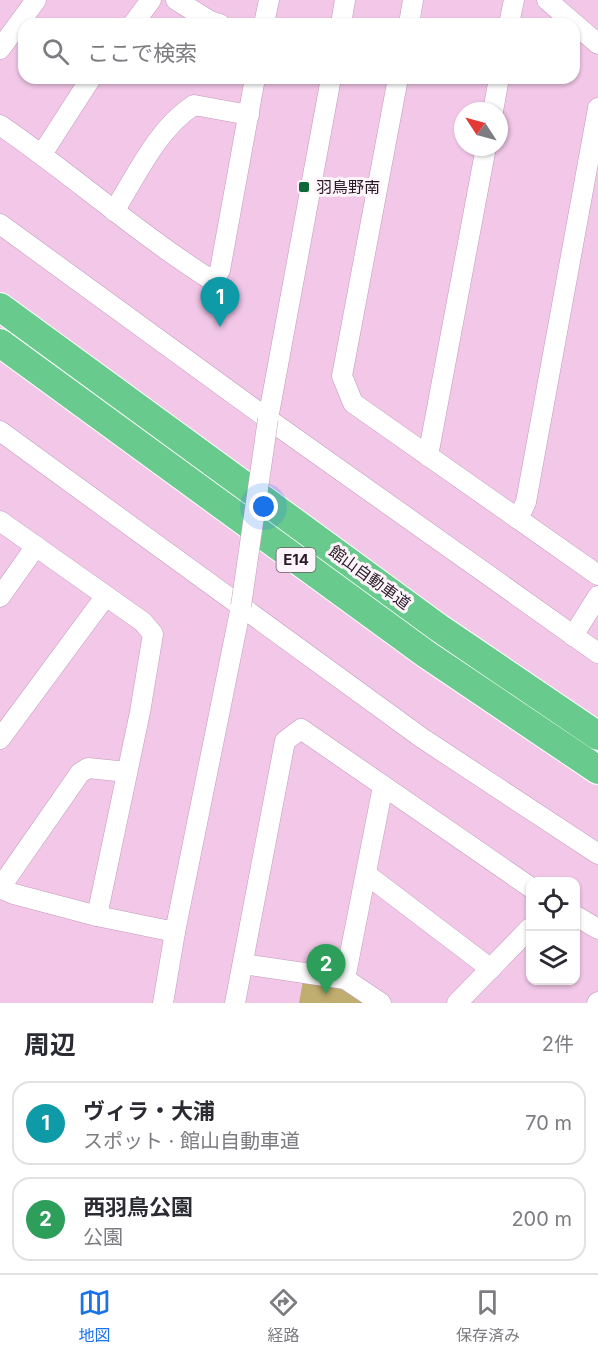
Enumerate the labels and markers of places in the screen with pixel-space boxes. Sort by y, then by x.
place label: 羽鳥野南 [316,177,380,197]
marker: 羽鳥野南 [297,180,311,194]
pin: 1 [200,278,240,327]
pin: 2 [306,944,346,994]

